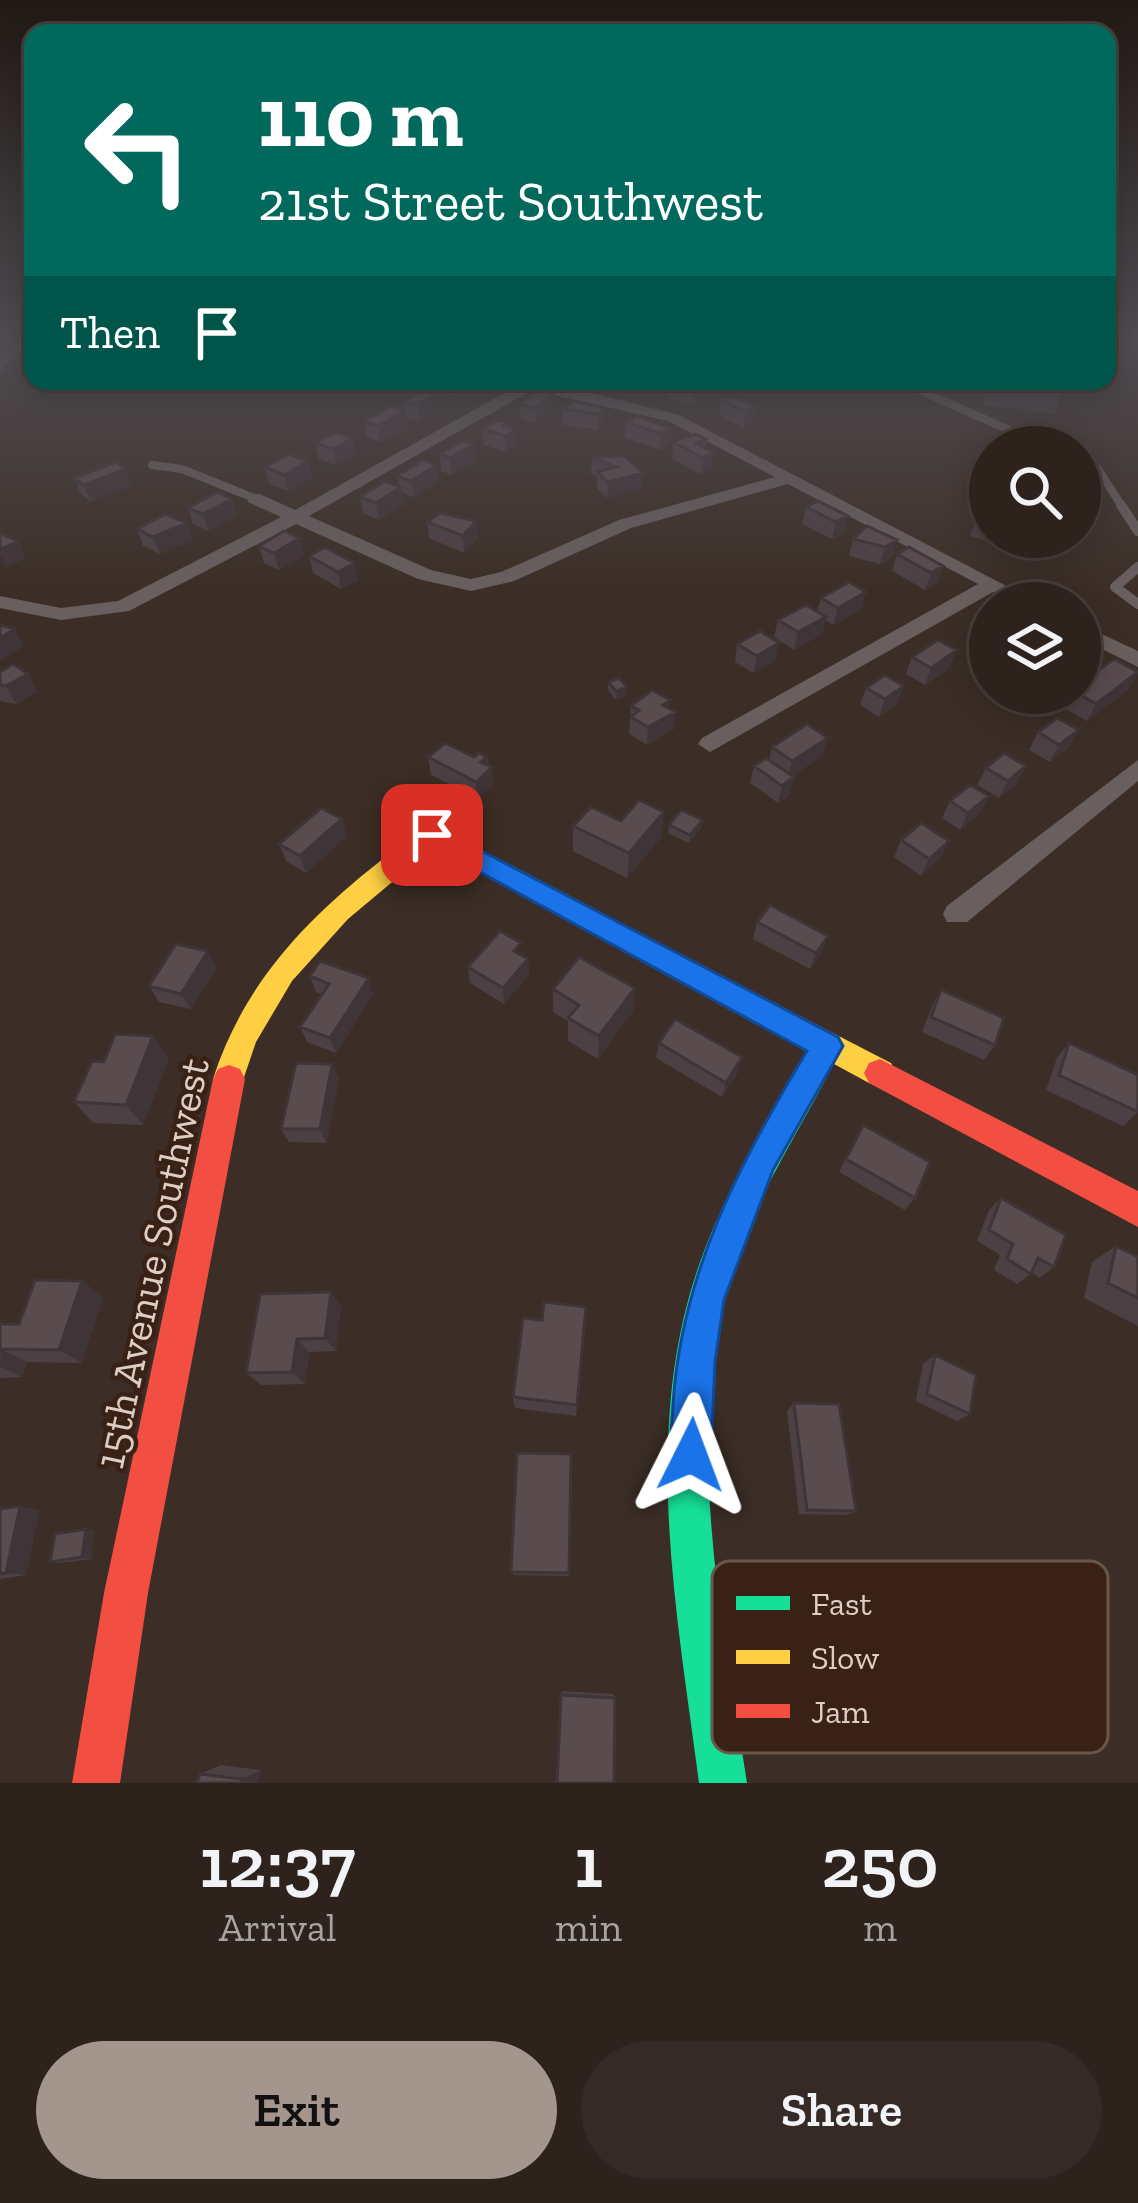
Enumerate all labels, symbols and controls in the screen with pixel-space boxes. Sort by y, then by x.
text: 110 m [258,67,464,168]
icon: left [60,72,216,228]
text: 21st Street Southwest [258,169,763,234]
icon: arrive [184,300,250,366]
text: Then [60,306,160,360]
map controls [969,426,1101,714]
button: search [969,426,1101,558]
button: layers [969,582,1101,714]
pin [381,784,483,886]
icon: arrive [399,802,465,868]
street label: 15th Avenue Southwest [83,1053,220,1473]
position arrow [628,1392,754,1518]
legend [712,1561,1108,1753]
text: Fast [811,1584,872,1623]
text: Slow [811,1638,879,1677]
text: Jam [811,1692,870,1731]
text: 12:37 [200,1819,356,1905]
text: 1 [574,1819,603,1905]
text: 250 [822,1819,938,1905]
text: Arrival [219,1904,336,1951]
text: min [555,1904,622,1951]
text: m [863,1904,897,1951]
button: Exit [36,2041,557,2179]
button: Share [581,2041,1102,2179]

